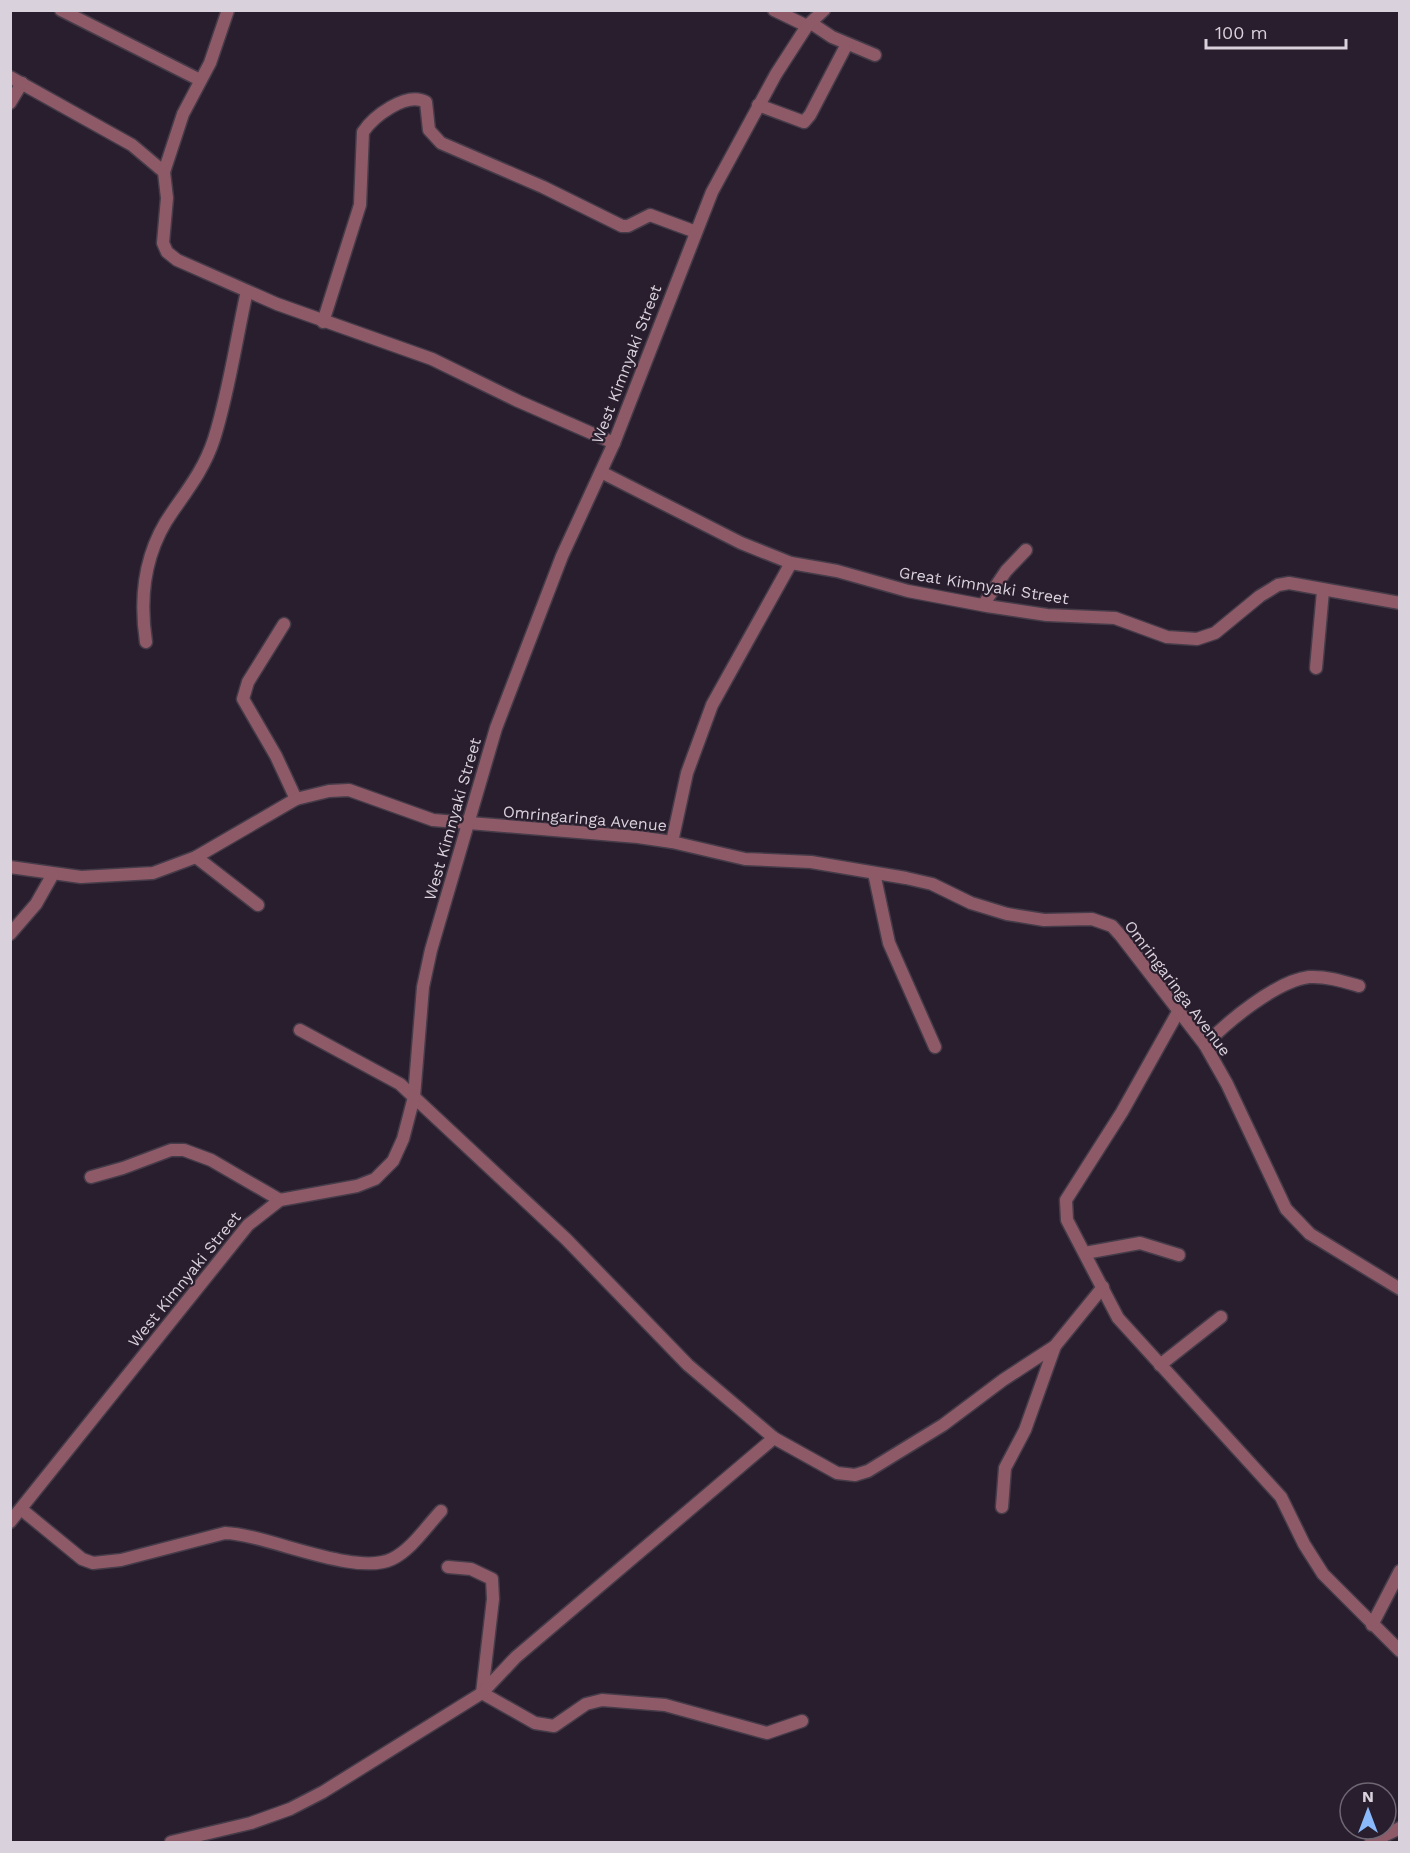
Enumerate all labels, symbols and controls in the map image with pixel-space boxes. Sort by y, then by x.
scale bar [1206,12,1346,50]
text: 100 m [1215,22,1268,43]
street label: West Kimnyaki Street [587,282,666,446]
street label: Great Kimnyaki Street [898,563,1070,608]
street label: West Kimnyaki Street [420,735,485,903]
street label: Omringaringa Avenue [502,802,668,835]
street label: Omringaringa Avenue [1120,917,1235,1060]
street label: West Kimnyaki Street [124,1208,245,1351]
north arrow [1338,1781,1398,1841]
text: N [1362,1787,1374,1806]

